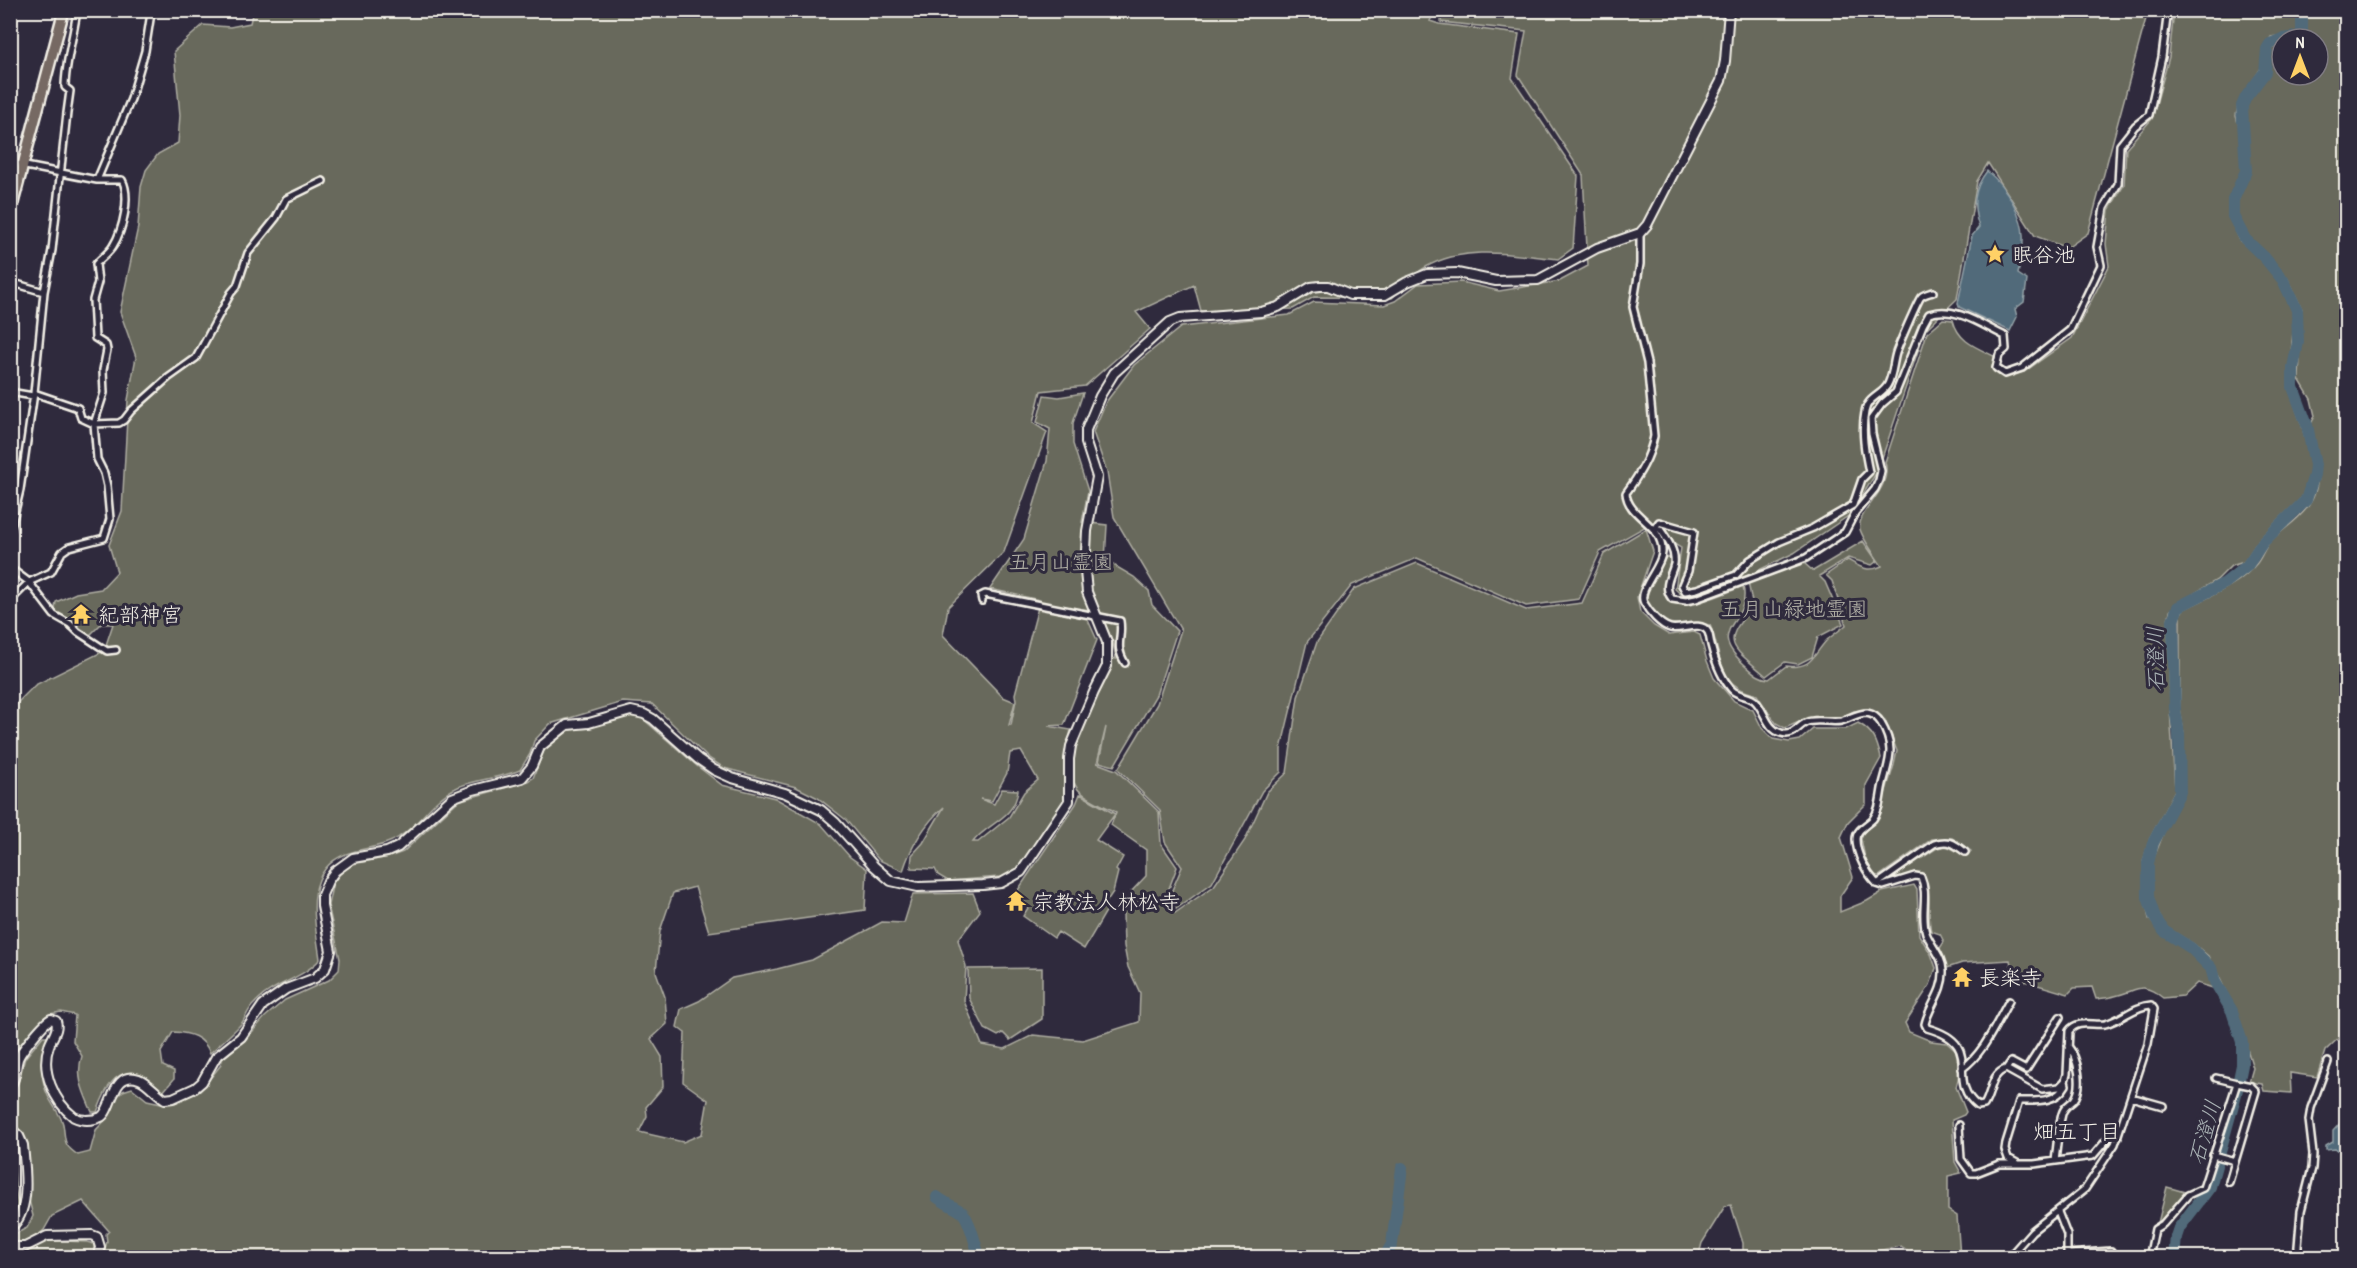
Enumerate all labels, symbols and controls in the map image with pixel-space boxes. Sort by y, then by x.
north arrow [2270,27,2330,87]
text: N [2296,31,2305,53]
place label: 眠谷池 [2012,240,2075,269]
place icon: 眠谷池 [1983,242,2007,266]
park label: 五月山霊園 [1009,547,1114,576]
park label: 五月山緑地霊園 [1721,594,1868,623]
place label: 紀部神宮 [98,600,182,629]
temple icon: 紀部神宮 [69,602,93,626]
water label: 石澄川 [2139,626,2171,692]
place label: 宗教法人林松寺 [1033,887,1180,916]
temple icon: 宗教法人林松寺 [1004,889,1028,913]
place label: 長楽寺 [1979,963,2042,992]
temple icon: 長楽寺 [1950,965,1974,989]
water label: 石澄川 [2180,1096,2228,1168]
district label: 畑五丁目 [2033,1116,2121,1146]

